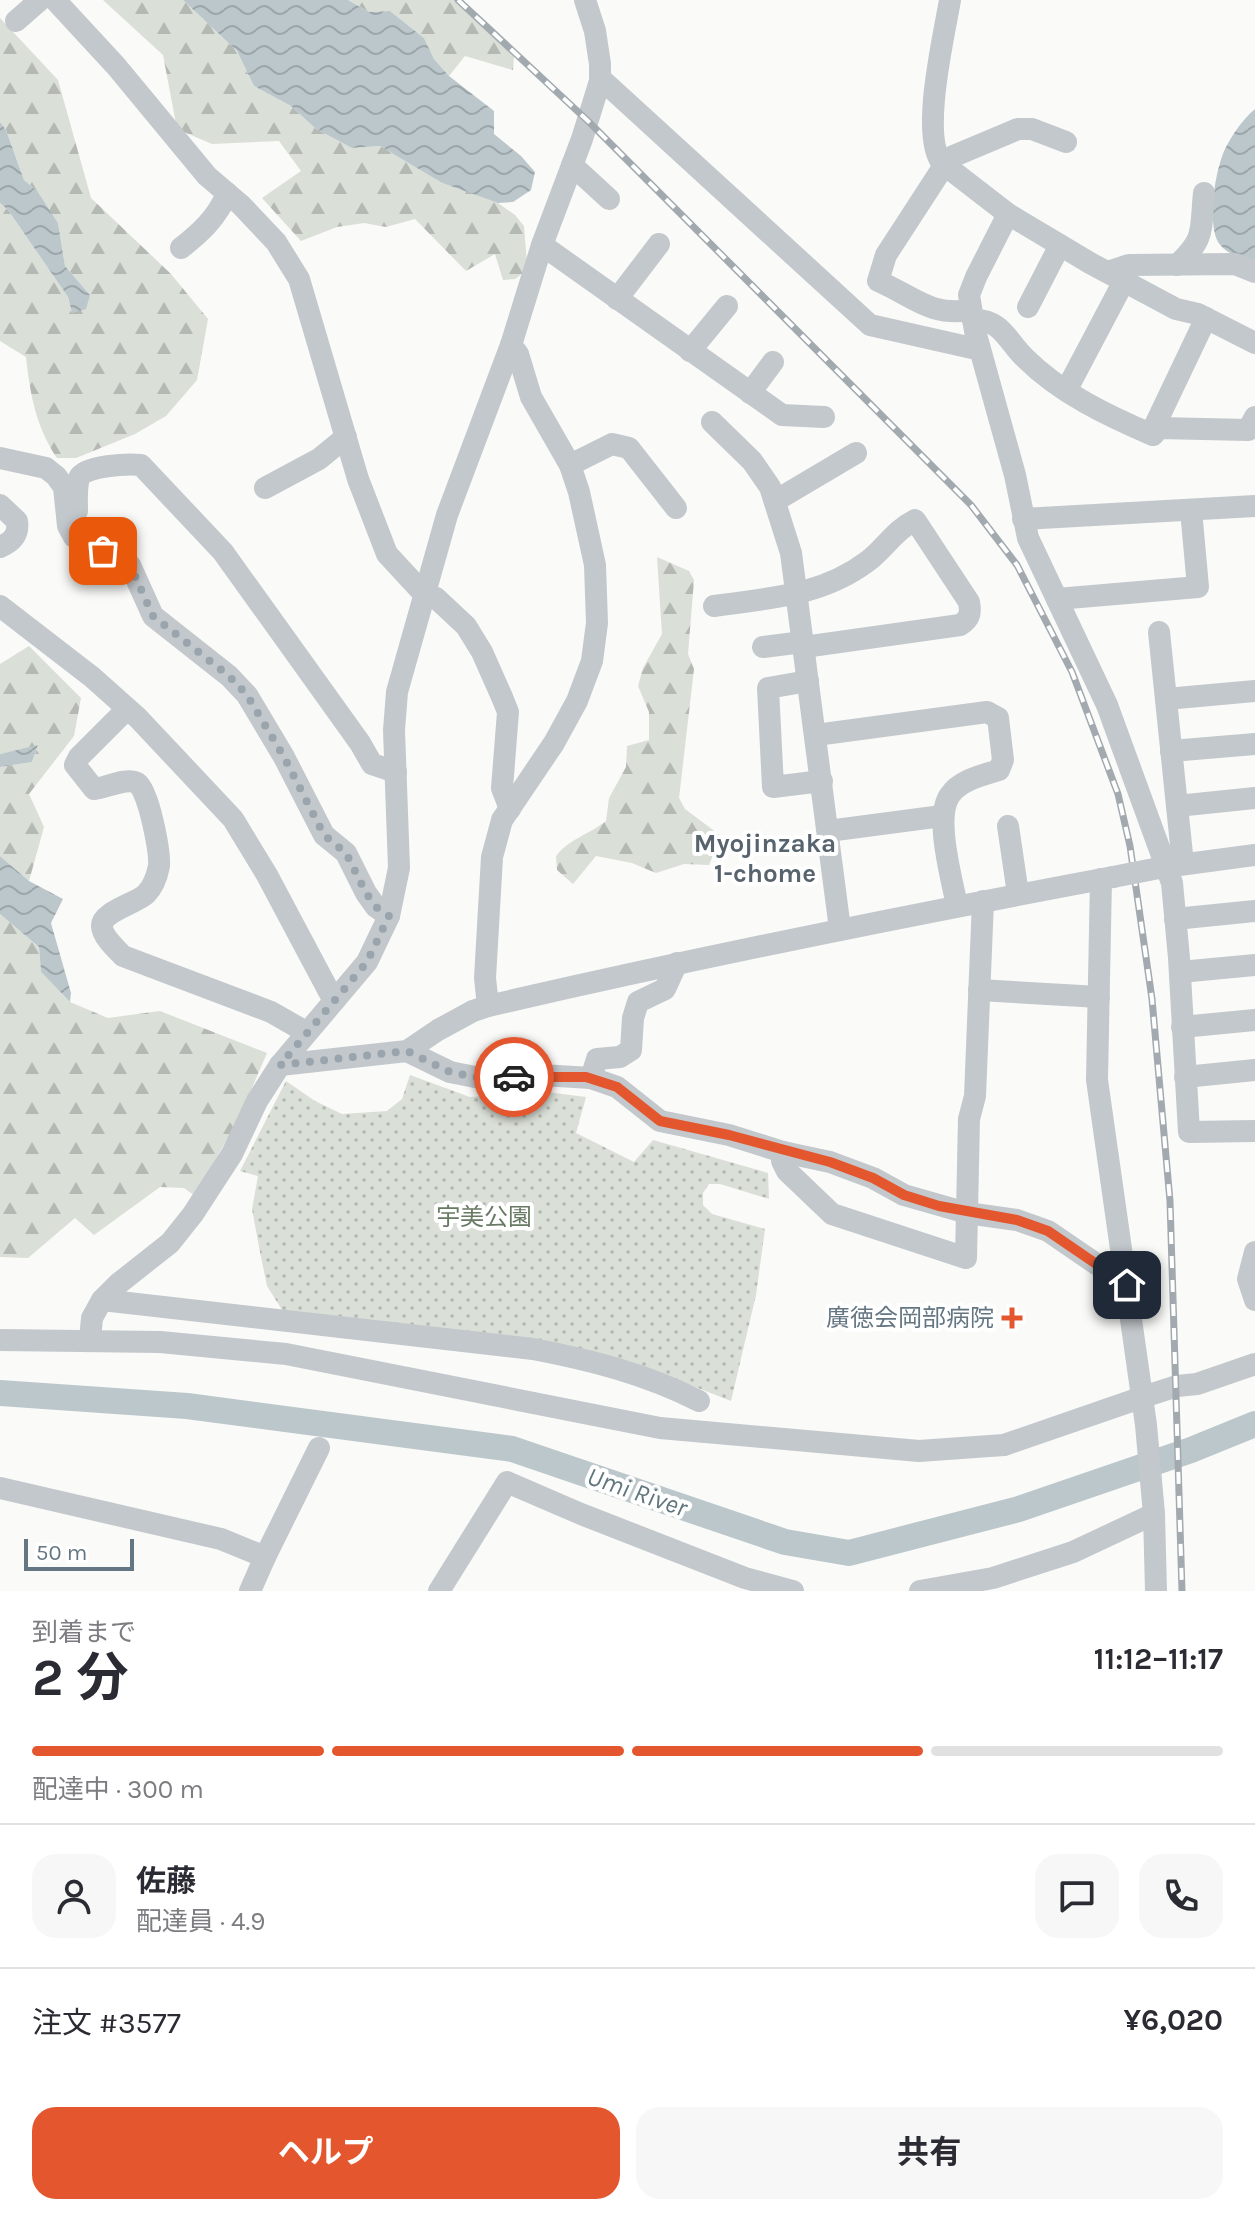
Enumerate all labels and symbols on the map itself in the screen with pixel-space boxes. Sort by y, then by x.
pin [69,517,137,585]
district label: Myojinzaka 1-chome [694,828,836,889]
courier [474,1037,554,1117]
park label: 宇美公園 [436,1203,532,1231]
pin [1093,1251,1161,1319]
place label: 廣徳会岡部病院 [826,1304,994,1332]
marker: 廣徳会岡部病院 [1001,1307,1023,1329]
water label: Umi River [583,1460,692,1524]
scale bar [24,1535,134,1571]

